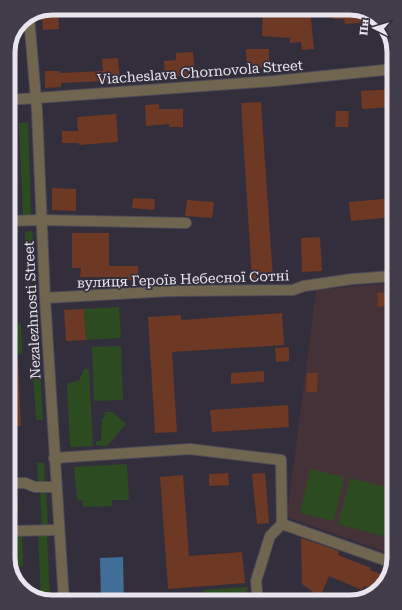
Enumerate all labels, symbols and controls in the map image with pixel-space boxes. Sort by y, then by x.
north arrow [354,8,394,48]
text: Пн [357,18,372,36]
street label: Viacheslava Chornovola Street [97,57,303,87]
street label: Nezalezhnosti Street [20,241,44,379]
street label: вулиця Героїв Небесної Сотні [77,267,290,291]

